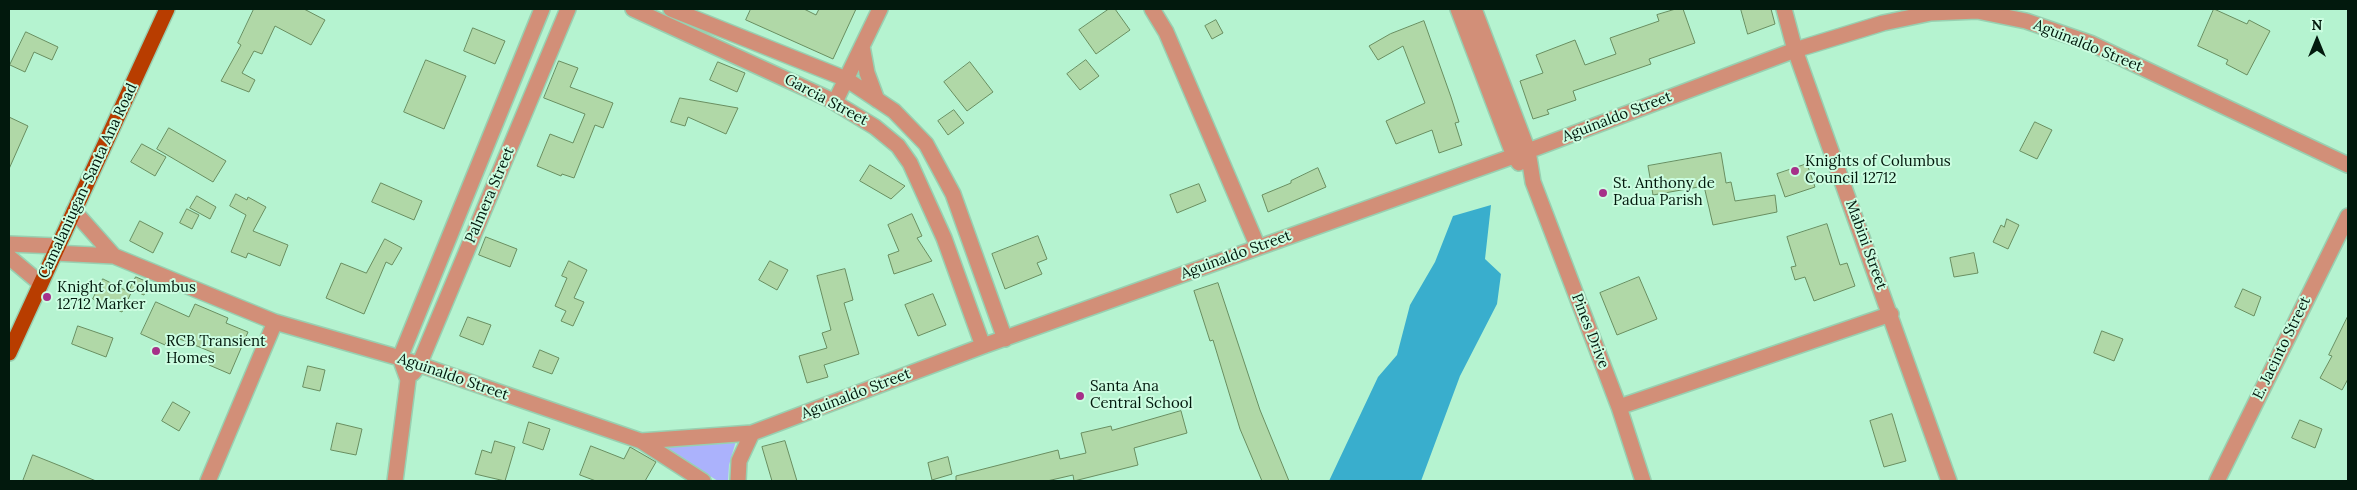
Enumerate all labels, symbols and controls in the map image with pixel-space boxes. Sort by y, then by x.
north arrow [2292,15,2342,65]
street label: Aguinaldo Street [2031,16,2145,76]
text: N [2312,16,2322,34]
street label: Garcia Street [781,70,871,130]
street label: Camalaniugan-Santa Ana Road [35,80,141,282]
street label: Aguinaldo Street [1560,88,1674,146]
street label: Palmera Street [462,144,518,246]
place label: Knights of Columbus Council 12712 [1805,153,1951,188]
marker: Knights of Columbus Council 12712 [1789,165,1801,177]
place label: St. Anthony de Padua Parish [1613,175,1715,210]
marker: St. Anthony de Padua Parish [1597,187,1609,199]
street label: Mabini Street [1841,198,1891,292]
street label: Aguinaldo Street [1178,227,1294,283]
place label: Knight of Columbus 12712 Marker [57,279,196,314]
marker: Knight of Columbus 12712 Marker [41,291,53,303]
street label: Pines Drive [1567,291,1613,371]
street label: E. Jacinto Street [2249,294,2315,402]
place label: RCB Transient Homes [166,333,266,368]
marker: RCB Transient Homes [150,345,162,357]
street label: Aguinaldo Street [395,350,511,404]
street label: Aguinaldo Street [799,365,913,423]
place label: Santa Ana Central School [1090,378,1193,413]
marker: Santa Ana Central School [1074,390,1086,402]

